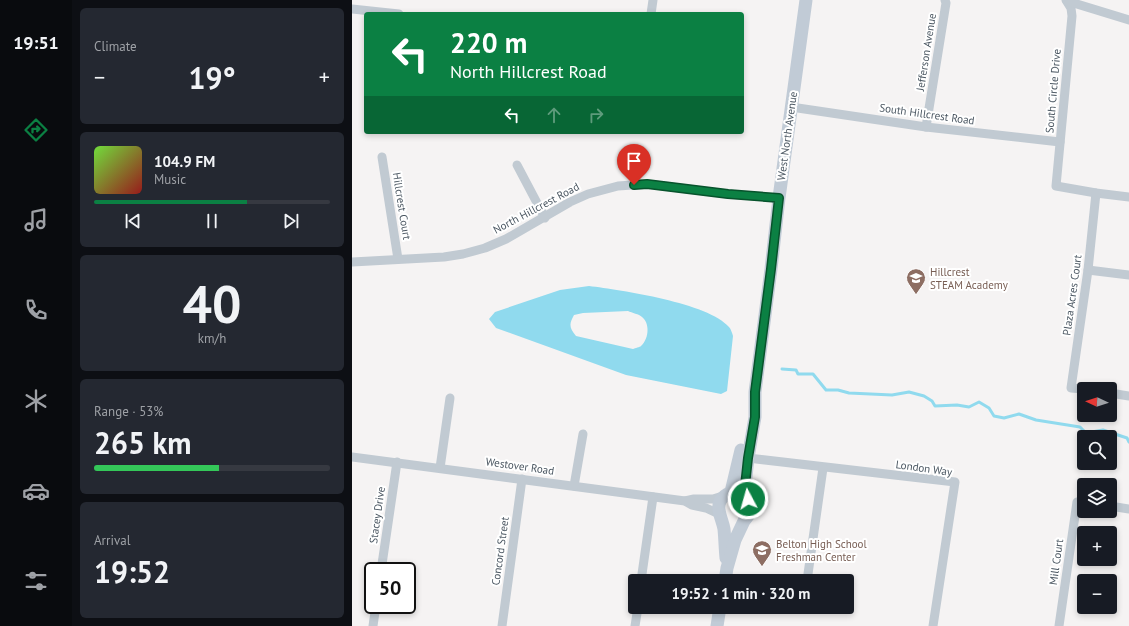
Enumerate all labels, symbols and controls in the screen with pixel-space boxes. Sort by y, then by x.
street label: Jefferson Avenue [913,12,939,93]
text: 220 m [450,24,527,61]
icon: left [384,28,436,80]
text: 19:51 [13,31,59,54]
text: Climate [94,38,137,55]
street label: South Circle Drive [1042,48,1064,134]
text: 19° [188,58,236,97]
text: North Hillcrest Road [450,60,607,83]
text: − [94,63,105,91]
text: + [319,63,330,91]
street label: West North Avenue [774,90,800,181]
street label: South Hillcrest Road [878,100,976,128]
icon: left [501,104,523,126]
icon: ahead [543,104,565,126]
icon: right [585,104,607,126]
icon: directions [22,116,50,144]
pin [617,144,651,185]
icon: arrive [623,150,645,172]
text: 104.9 FM [154,152,215,171]
text: Music [154,171,186,188]
street label: Hillcrest Court [390,171,414,241]
street label: North Hillcrest Road [490,179,582,237]
icon: music [22,206,50,234]
icon: previous [122,210,144,232]
icon: pause [201,210,223,232]
icon: next [280,210,302,232]
street label: Plaza Acres Court [1059,253,1085,336]
place label: Hillcrest STEAM Academy [930,265,1009,292]
school or university icon: Hillcrest STEAM Academy [905,267,927,295]
text: 40 [183,270,241,337]
icon: phone [22,296,50,324]
text: km/h [198,330,226,347]
north arrow [1077,382,1117,422]
map controls [1077,382,1117,614]
icon: climate [22,387,50,415]
text: Range · 53% [94,403,163,420]
text: 265 km [94,423,192,462]
button: search [1077,430,1117,470]
street label: Westover Road [485,454,555,478]
street label: London Way [895,457,954,479]
icon: car [22,477,50,505]
position arrow [727,478,769,520]
button: layers [1077,478,1117,518]
street label: Stacey Drive [366,485,388,544]
street label: Concord Street [488,516,512,586]
button: + [1077,526,1117,566]
text: Arrival [94,532,130,549]
place label: Belton High School Freshman Center [776,537,867,564]
street label: Mill Court [1046,538,1066,586]
school or university icon: Belton High School Freshman Center [751,539,773,567]
text: 19:52 [94,552,170,591]
speed limit sign: 50 [364,562,416,614]
icon: filters [22,567,50,595]
button: − [1077,574,1117,614]
text: 19:52 · 1 min · 320 m [672,584,810,603]

